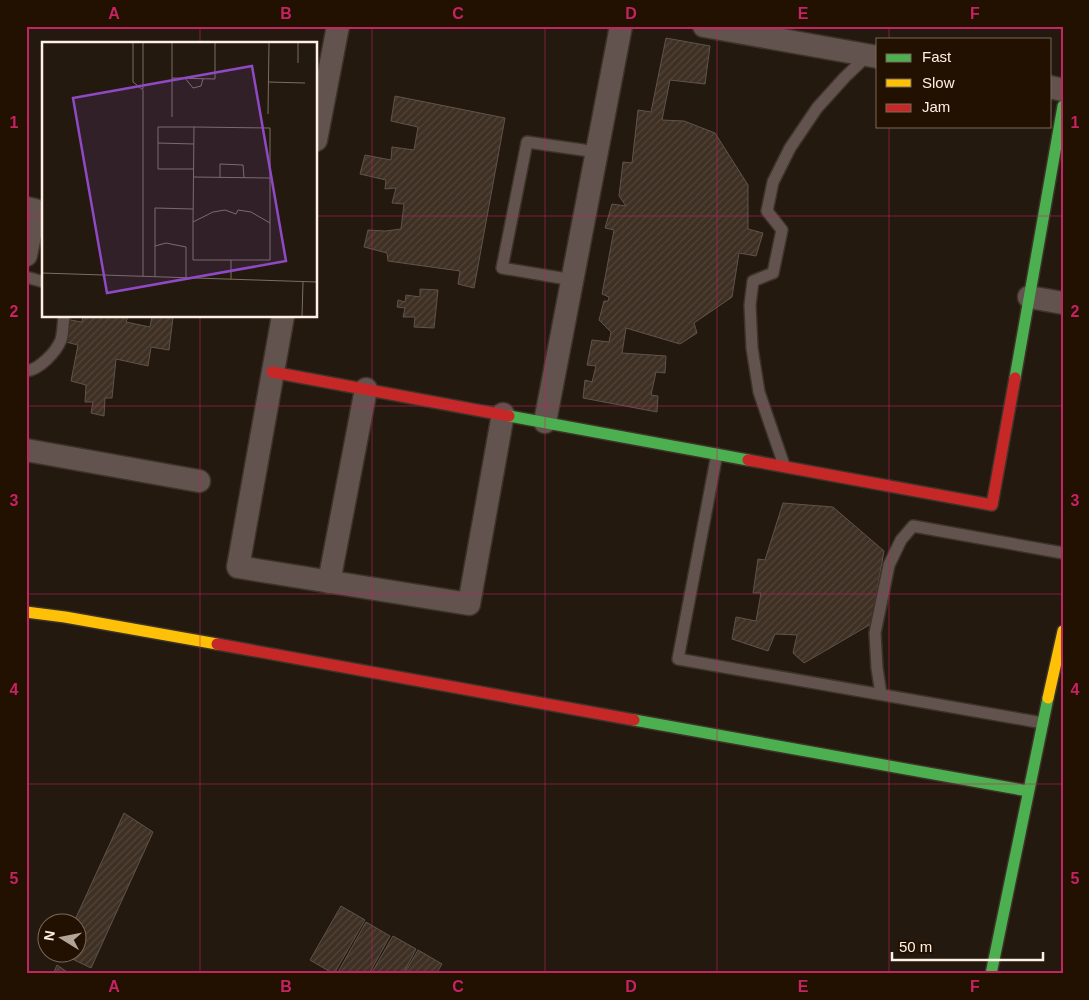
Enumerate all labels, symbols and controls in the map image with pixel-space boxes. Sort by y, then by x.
text: A [108,5,120,22]
text: B [280,5,292,22]
text: C [452,5,464,22]
text: D [625,5,637,22]
text: E [798,5,809,22]
text: F [970,5,980,22]
legend [876,38,1052,128]
inset map [42,42,318,318]
text: Fast [922,48,952,65]
text: Slow [922,74,955,91]
text: Jam [922,98,950,115]
text: 1 [10,114,19,131]
text: 1 [1071,114,1080,131]
text: 2 [10,303,19,320]
text: 2 [1071,303,1080,320]
text: 3 [10,492,19,509]
text: 3 [1071,492,1080,509]
text: 4 [10,681,19,698]
text: 4 [1071,681,1080,698]
text: 5 [10,870,19,887]
text: 5 [1071,870,1080,887]
north arrow [38,912,88,962]
text: N [40,929,58,942]
scale bar [892,930,1043,962]
text: 50 m [899,938,932,955]
text: A [108,978,120,995]
text: B [280,978,292,995]
text: C [452,978,464,995]
text: D [625,978,637,995]
text: E [798,978,809,995]
text: F [970,978,980,995]

